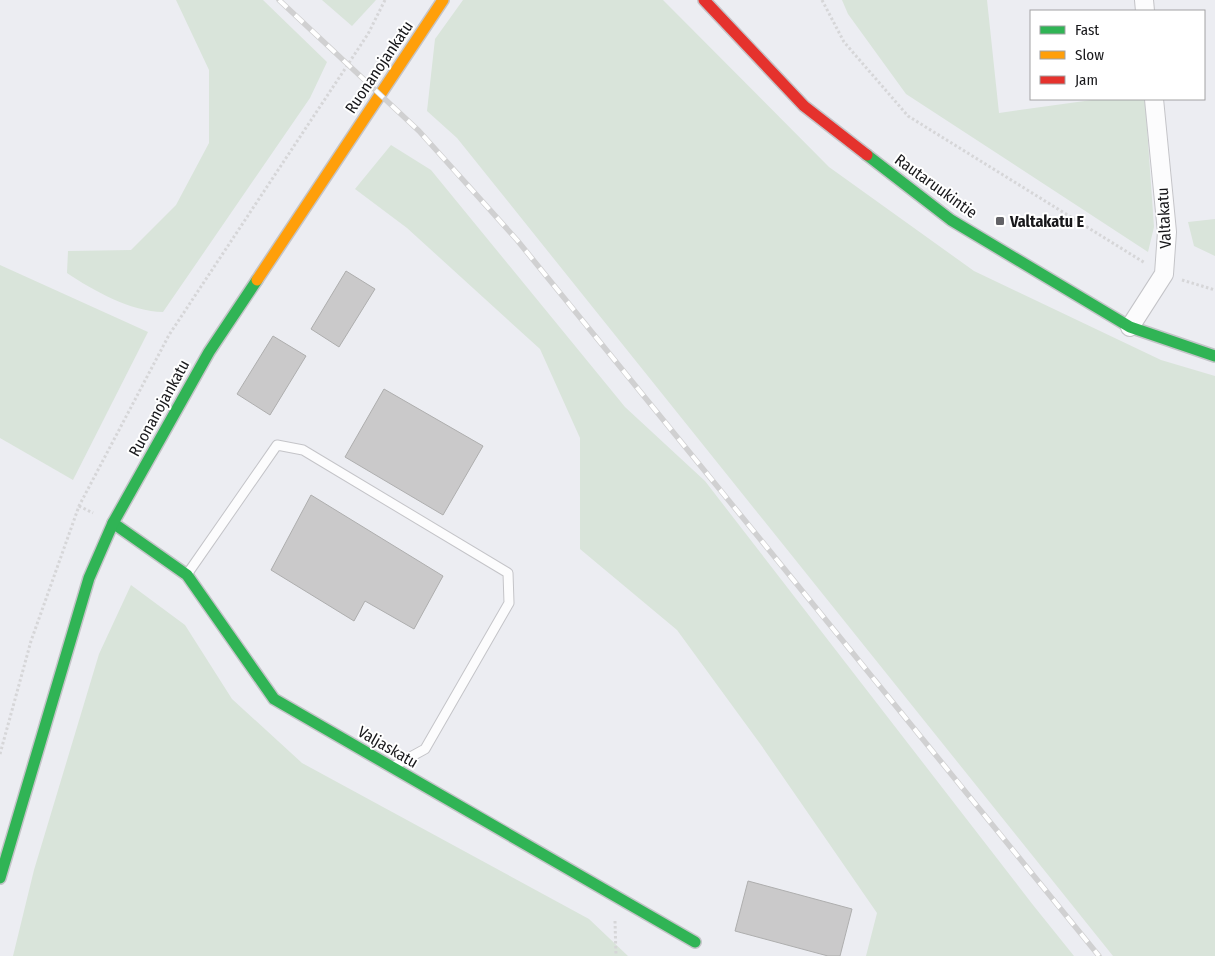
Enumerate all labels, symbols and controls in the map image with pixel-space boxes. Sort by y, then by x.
legend [1030,10,1205,100]
street label: Ruonanojankatu [341,17,417,117]
text: Fast [1075,21,1099,39]
text: Slow [1075,46,1104,64]
text: Jam [1075,71,1098,89]
street label: Rautaruukintie [891,150,981,222]
street label: Valtakatu [1153,187,1175,249]
place label: Valtakatu E [1009,212,1084,231]
marker: Valtakatu E [994,215,1006,227]
street label: Ruonanojankatu [125,356,193,460]
street label: Valjaskatu [354,722,422,772]

